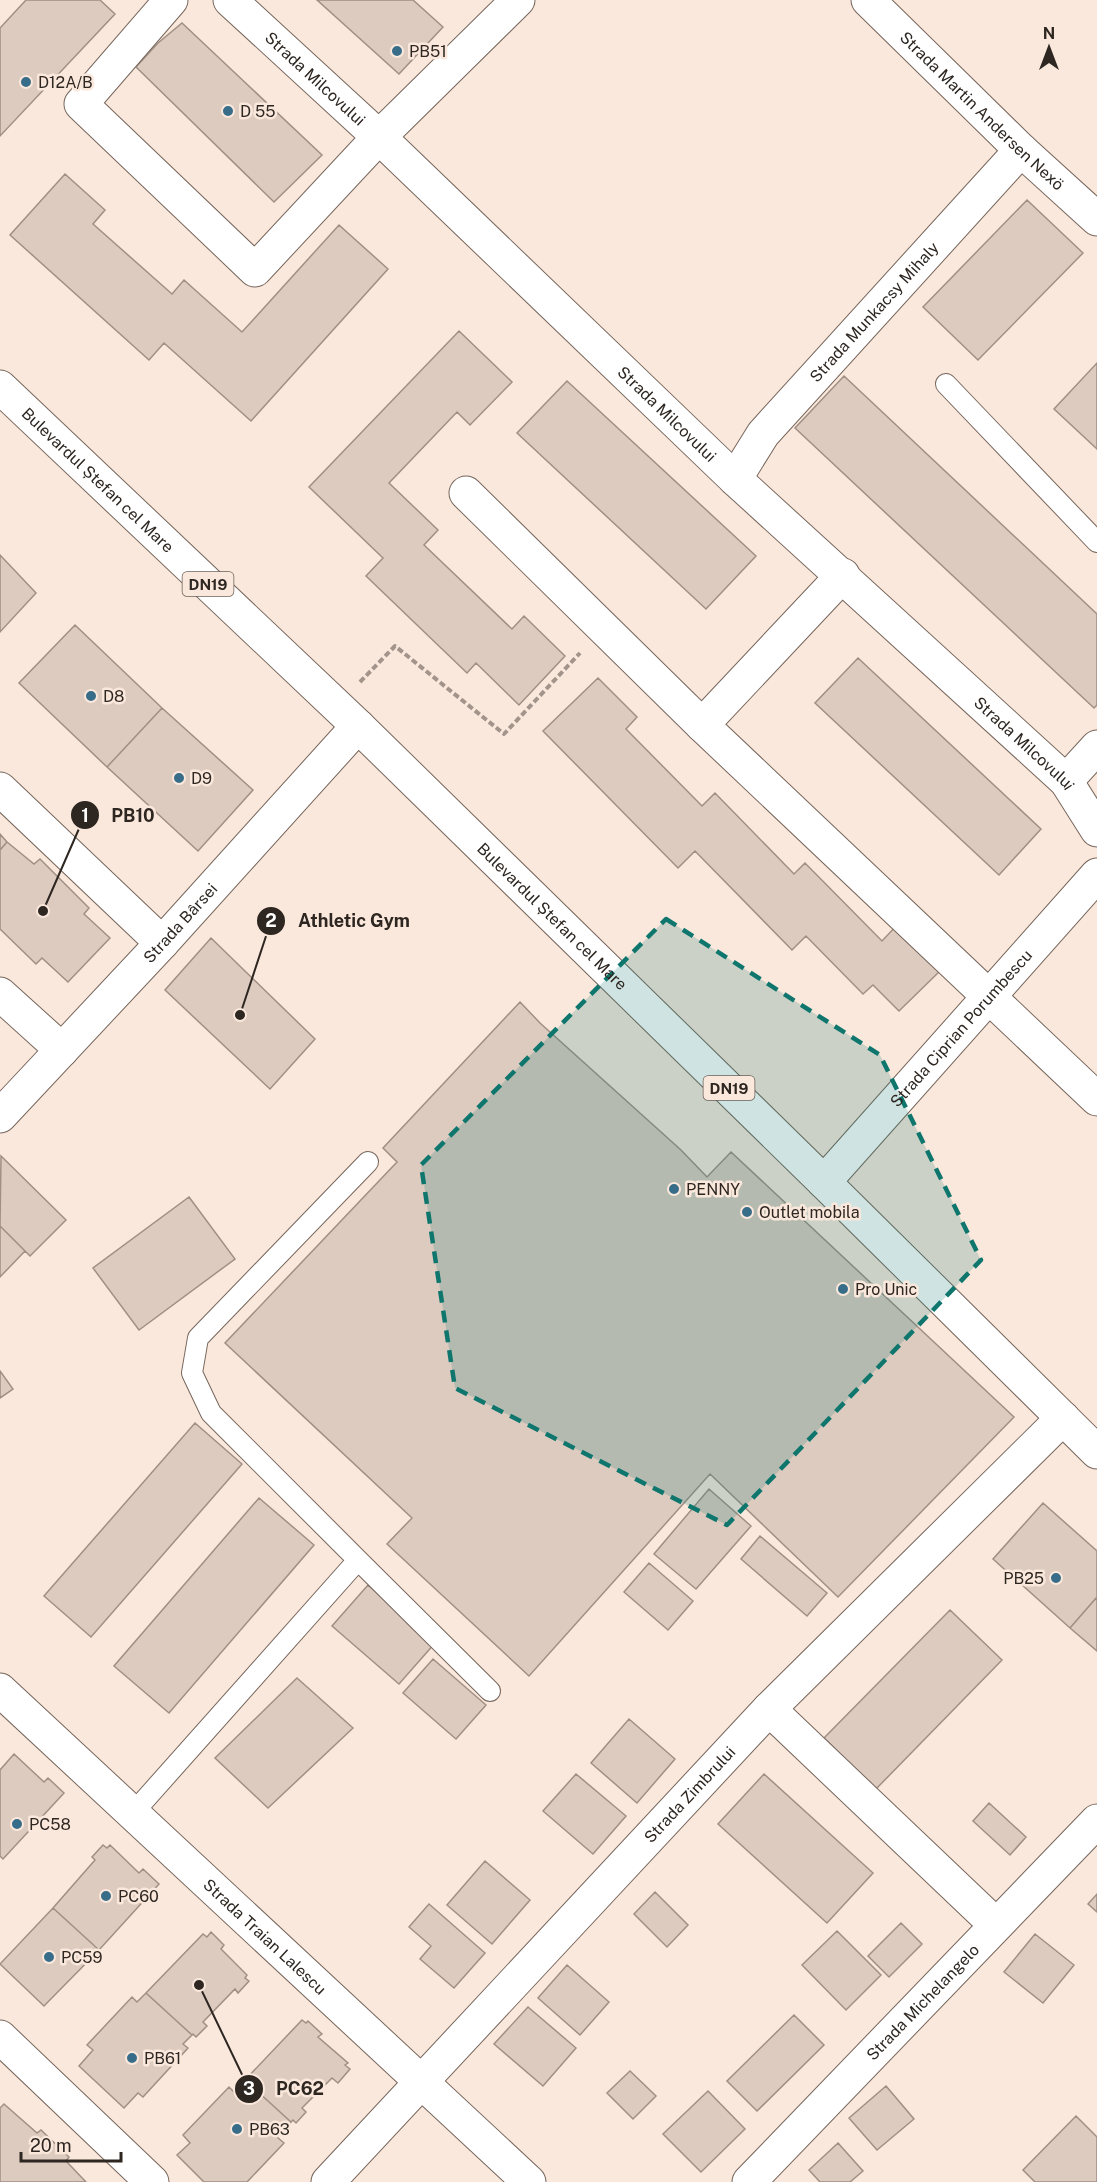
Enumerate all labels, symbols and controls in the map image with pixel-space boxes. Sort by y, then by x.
north arrow [1019,18,1079,78]
street label: Strada Martin Andersen Nexö [896,27,1068,193]
street label: Strada Milcovului [261,28,369,129]
place label: PB51 [409,42,447,61]
marker: PB51 [390,44,404,58]
place label: D12A/B [38,73,93,92]
marker: D12A/B [19,75,33,89]
place label: D 55 [240,102,275,121]
marker: D 55 [221,104,235,118]
street label: Strada Munkacsy Mihaly [805,238,943,386]
street label: Strada Milcovului [614,362,720,466]
street label: Bulevardul Ștefan cel Mare [18,403,178,556]
road number: DN19 [182,572,234,596]
place label: D8 [103,687,124,706]
marker: D8 [84,689,98,703]
street label: Strada Milcovului [970,693,1079,793]
place label: D9 [191,769,212,788]
marker: D9 [172,771,186,785]
callout: PB10 [70,797,167,833]
text: 1 [81,805,89,826]
text: PB10 [111,805,155,826]
street label: Bulevardul Ștefan cel Mare [473,839,631,994]
street label: Strada Bârsei [139,879,221,967]
callout: Athletic Gym [256,903,422,939]
text: 2 [265,910,277,931]
text: Athletic Gym [298,910,410,931]
street label: Strada Ciprian Porumbescu [886,946,1036,1111]
road number: DN19 [704,1076,754,1100]
place label: PENNY [686,1180,740,1199]
marker: PENNY [667,1182,681,1196]
place label: Outlet mobila [759,1203,860,1222]
marker: Outlet mobila [740,1205,754,1219]
place label: Pro Unic [855,1280,917,1299]
marker: Pro Unic [836,1282,850,1296]
place label: PB25 [1003,1569,1044,1588]
marker: PB25 [1049,1571,1063,1585]
street label: Strada Zimbrului [640,1742,739,1846]
place label: PC58 [29,1815,71,1834]
marker: PC58 [10,1817,24,1831]
street label: Strada Traian Lalescu [200,1875,330,1998]
place label: PC60 [118,1887,159,1906]
marker: PC60 [99,1889,113,1903]
street label: Strada Michelangelo [862,1940,983,2064]
place label: PC59 [61,1948,103,1967]
marker: PC59 [42,1950,56,1964]
place label: PB61 [144,2049,181,2068]
marker: PB61 [125,2051,139,2065]
callout: PC62 [234,2071,336,2107]
text: 3 [243,2078,255,2099]
text: PC62 [276,2078,324,2099]
place label: PB63 [249,2120,290,2139]
marker: PB63 [230,2122,244,2136]
scale bar [21,2125,122,2163]
text: 20 m [30,2135,72,2156]

